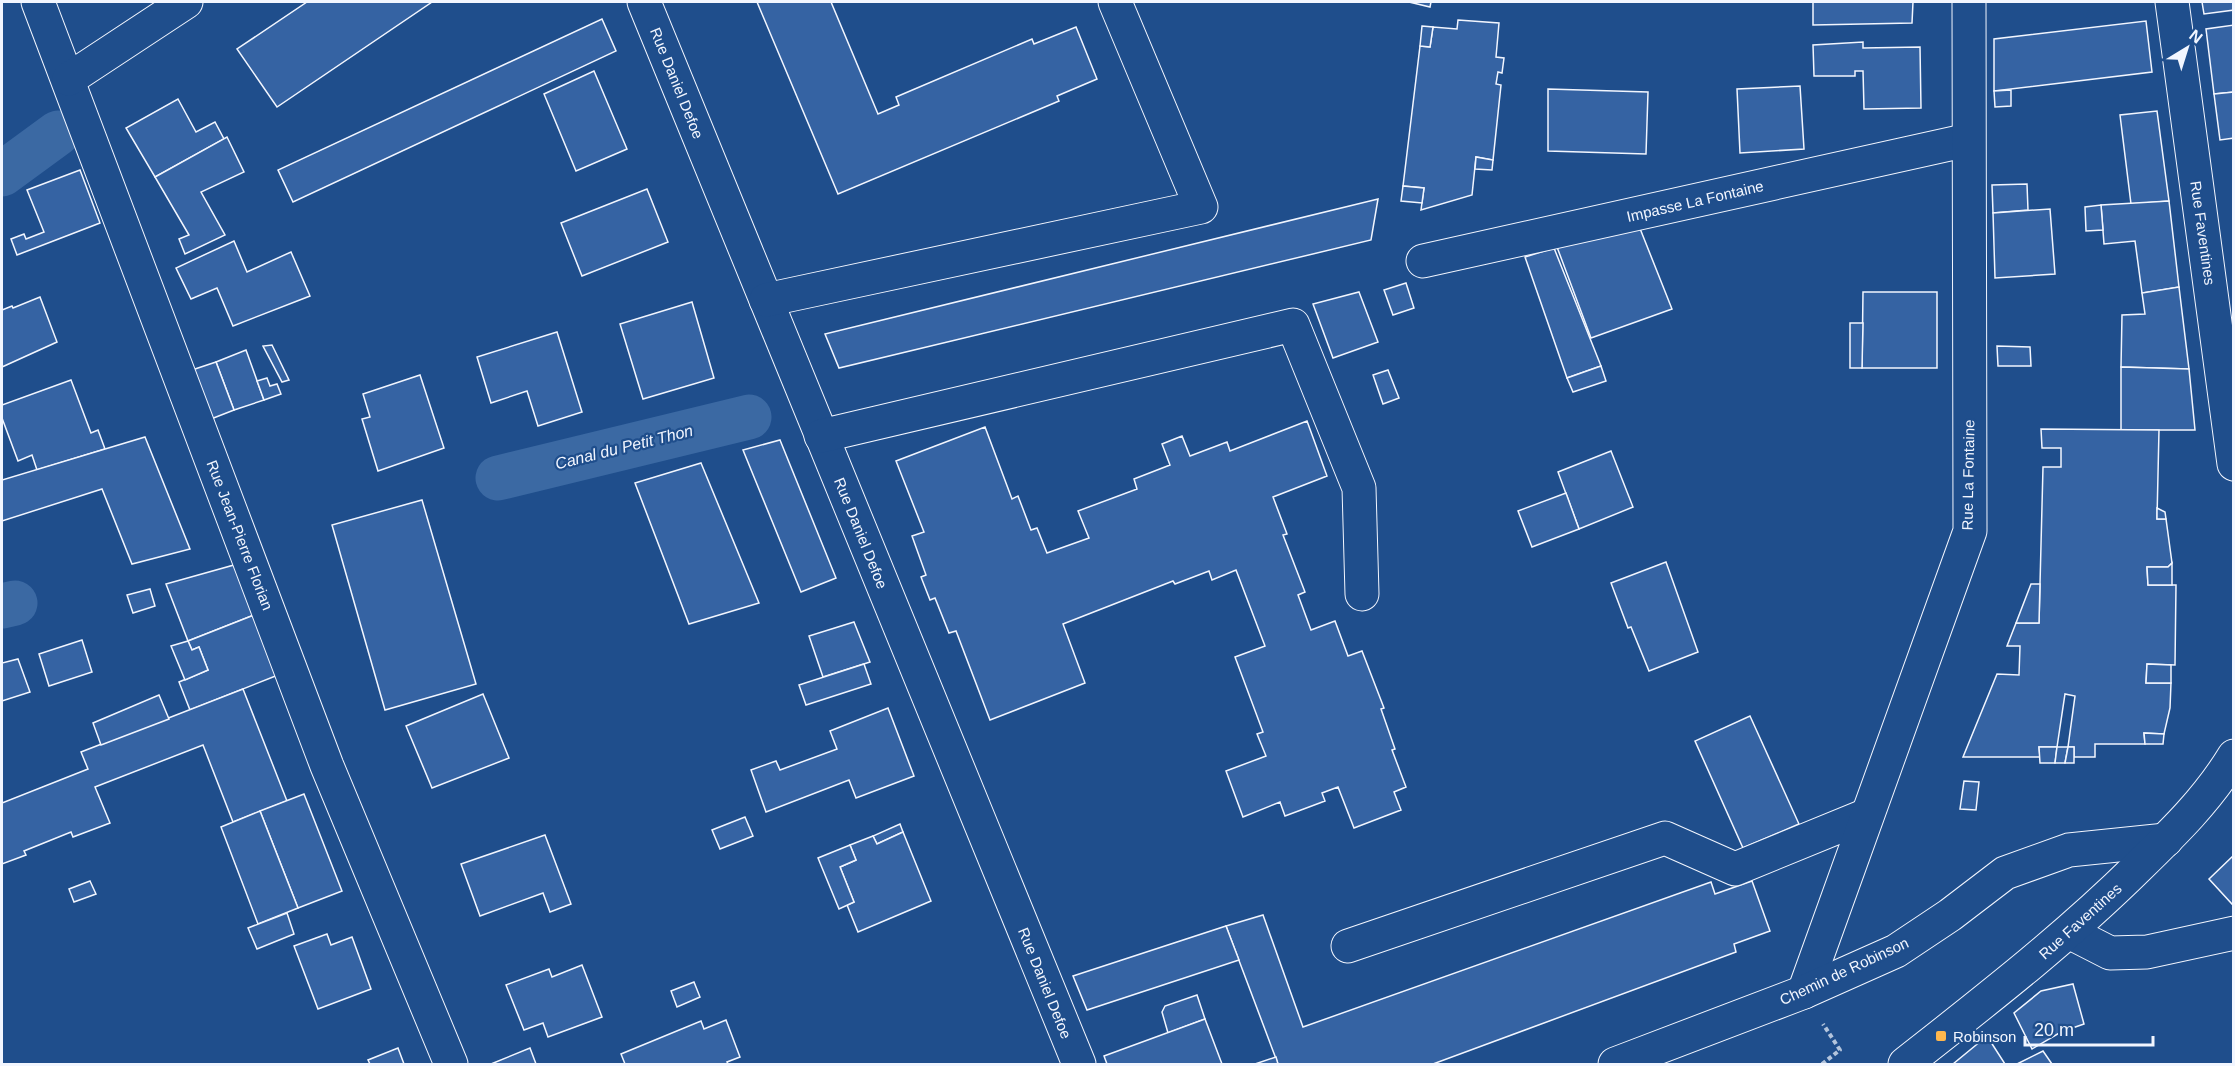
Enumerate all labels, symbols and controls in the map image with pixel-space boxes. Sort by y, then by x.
north arrow [2157,18,2217,78]
street label: Rue Daniel Defoe [647,25,707,141]
text: N [2186,26,2206,47]
street label: Impasse La Fontaine [1625,177,1765,225]
street label: Rue Faventines [2187,180,2219,286]
street label: Rue La Fontaine [1959,419,1977,531]
water label: Canal du Petit Thon [553,422,695,472]
street label: Rue Jean-Pierre Florian [204,458,276,612]
street label: Rue Daniel Defoe [831,475,891,591]
street label: Rue Faventines [2035,880,2125,962]
street label: Rue Daniel Defoe [1015,925,1075,1041]
street label: Chemin de Robinson [1777,934,1911,1008]
scale bar [2025,1009,2152,1047]
text: 20 m [2034,1020,2074,1040]
place label: Robinson [1953,1028,2016,1045]
marker: Robinson [1934,1029,1948,1043]

